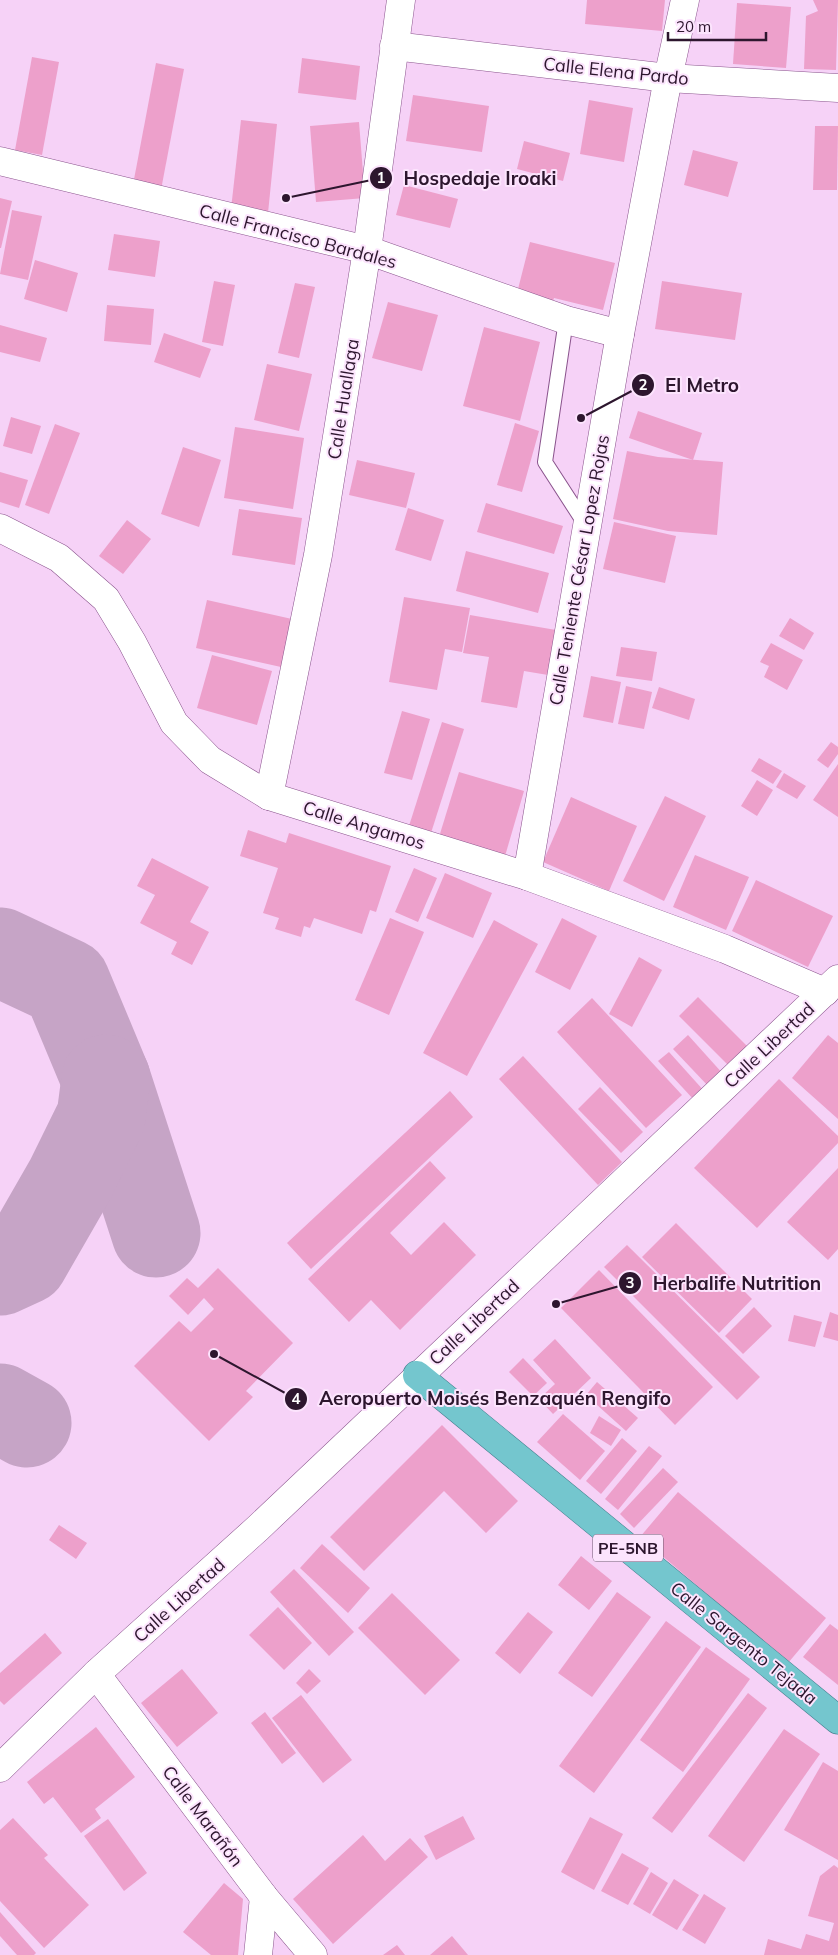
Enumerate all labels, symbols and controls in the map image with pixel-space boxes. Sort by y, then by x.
scale bar [668,10,766,42]
text: 20 m [676,17,711,36]
street label: Calle Elena Pardo [542,52,690,90]
callout: Hospedaje Iroaki [368,161,566,195]
text: Hospedaje Iroaki [404,166,557,190]
text: 1 [376,168,386,187]
street label: Calle Francisco Bardales [197,199,399,273]
street label: Calle Huallaga [322,337,364,461]
callout: El Metro [630,368,749,402]
text: El Metro [665,373,739,397]
text: 2 [638,375,648,394]
street label: Calle Teniente César Lopez Rojas [544,433,614,707]
street label: Calle Angamos [300,796,428,854]
street label: Calle Libertad [719,997,819,1093]
callout: Herbalife Nutrition [617,1266,831,1300]
text: Herbalife Nutrition [653,1271,821,1295]
text: 3 [625,1273,635,1292]
street label: Calle Libertad [424,1274,524,1370]
callout: Aeropuerto Moisés Benzaquén Rengifo [284,1382,681,1416]
text: Aeropuerto Moisés Benzaquén Rengifo [319,1386,671,1410]
text: 4 [291,1389,301,1408]
road number: PE-5NB [593,1535,663,1562]
street label: Calle Libertad [128,1553,230,1647]
street label: Calle Sargento Tejada [666,1577,822,1709]
street label: Calle Marañón [157,1761,249,1871]

